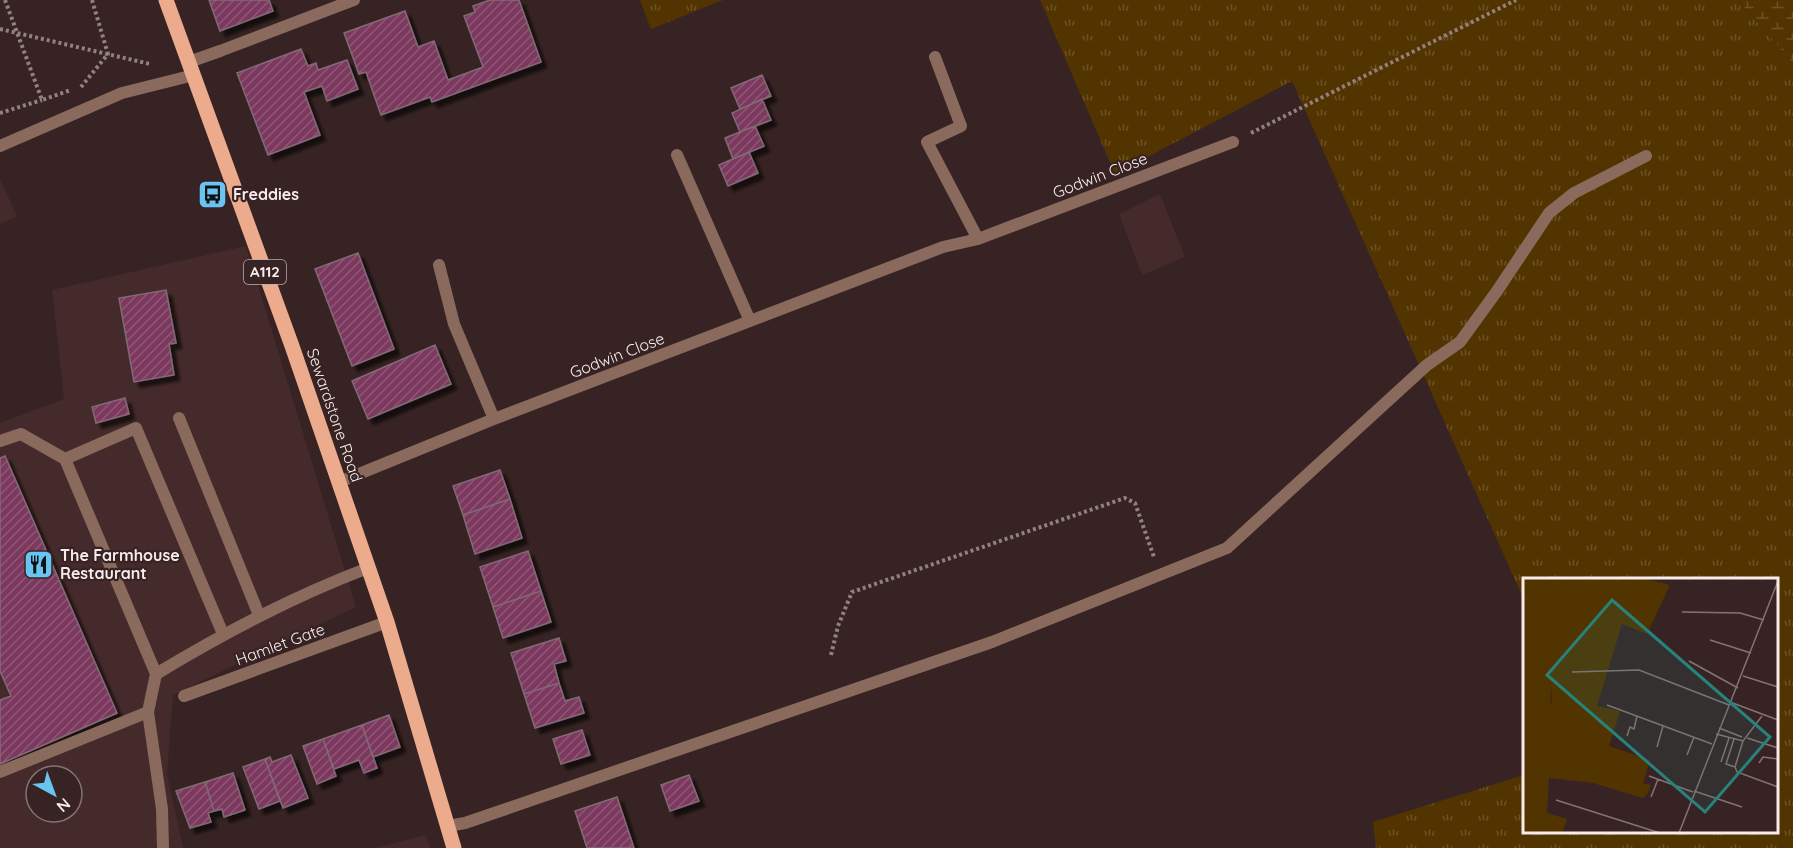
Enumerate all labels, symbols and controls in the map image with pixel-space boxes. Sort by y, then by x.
street label: Godwin Close [1050,148,1150,202]
bus stop icon: Freddies [196,178,228,210]
place label: Freddies [233,184,299,204]
road number: A112 [244,260,286,284]
street label: Godwin Close [567,328,667,382]
street label: Sewardstone Road [303,345,367,485]
place label: The Farmhouse Restaurant [60,545,180,583]
restaurant icon: The Farmhouse Restaurant [23,548,55,580]
inset map [1523,578,1778,833]
street label: Hamlet Gate [233,619,327,669]
north arrow [24,764,84,824]
text: N [53,794,75,817]

